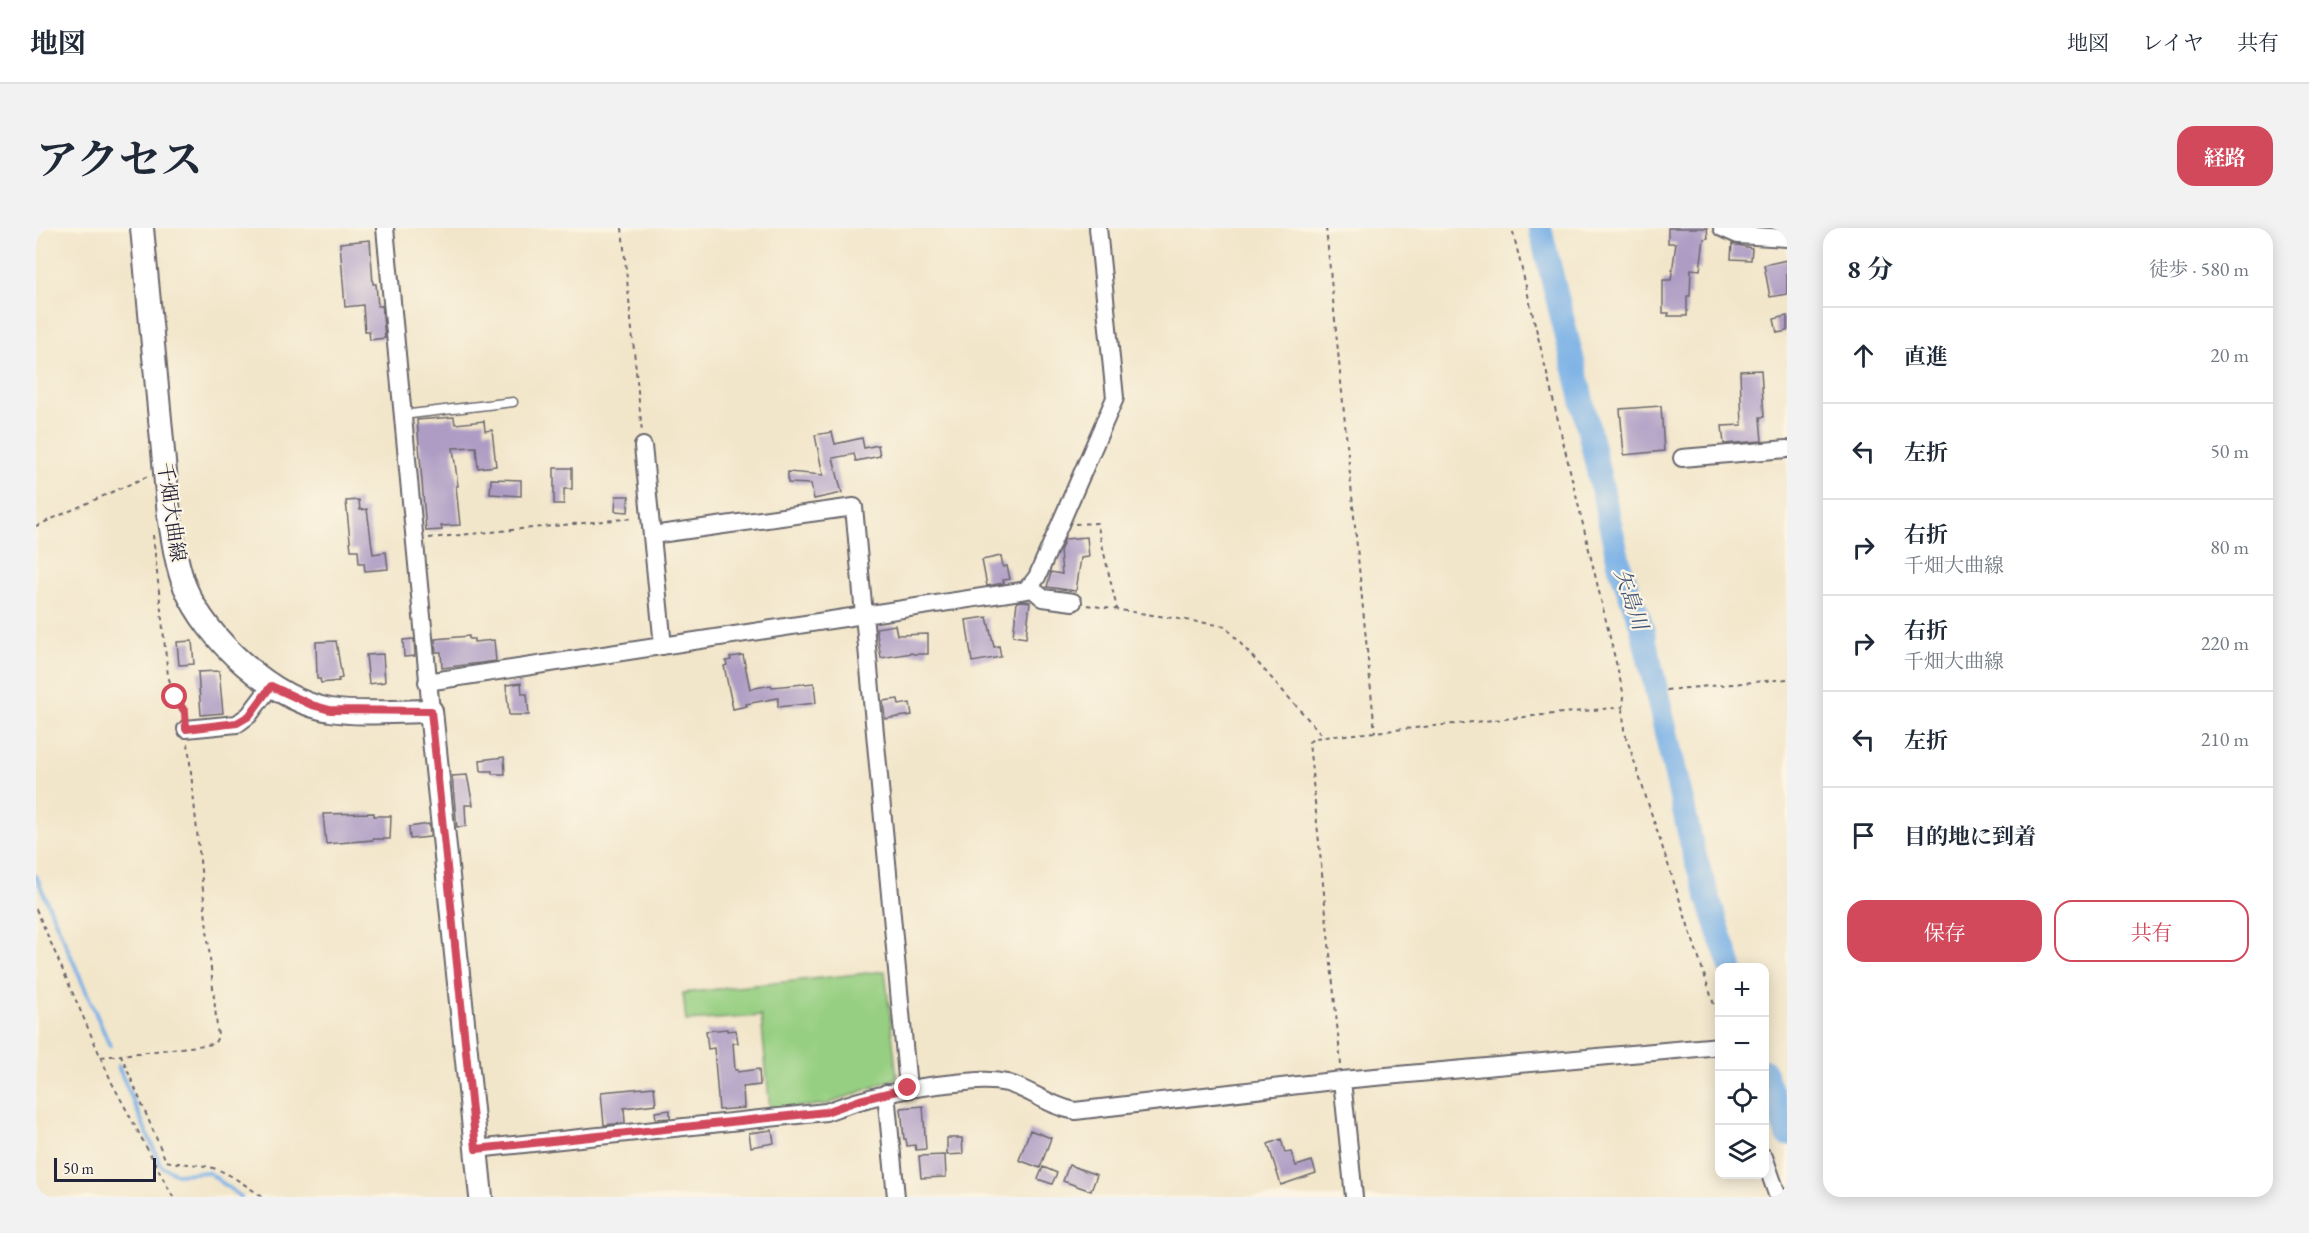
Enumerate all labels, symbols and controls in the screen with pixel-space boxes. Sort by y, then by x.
text: 地図 [30,25,86,61]
text: 地図 [2067,29,2109,56]
text: レイヤ [2142,29,2204,56]
text: 共有 [2237,29,2279,56]
button: 経路 [2177,126,2273,186]
text: アクセス [36,132,203,187]
text: 8 分 [1847,252,1893,286]
text: 徒歩 · 580 m [2149,256,2249,282]
icon: ahead [1847,339,1880,372]
text: 直進 [1904,342,1948,371]
text: 20 m [2210,342,2249,368]
icon: left [1847,435,1880,468]
text: 左折 [1904,438,1948,467]
text: 50 m [2210,438,2249,464]
street label: 千畑大曲線 [152,461,192,563]
text: 右折 [1904,520,1948,549]
icon: right [1847,531,1880,564]
text: 80 m [2210,534,2249,560]
text: 千畑大曲線 [1904,552,2004,578]
water label: 矢島川 [1608,565,1655,635]
text: 右折 [1904,616,1948,645]
icon: right [1847,627,1880,660]
text: 220 m [2201,630,2249,656]
text: 千畑大曲線 [1904,648,2004,674]
route start [161,683,187,709]
icon: left [1847,723,1880,756]
text: 左折 [1904,726,1948,755]
text: 210 m [2201,726,2249,752]
icon: arrive [1847,819,1880,852]
text: 目的地に到着 [1904,822,2036,851]
button: 保存 [1847,900,2042,962]
button: 共有 [2054,900,2249,962]
map controls [1715,963,1769,1179]
button: + [1715,963,1769,1017]
button: − [1715,1017,1769,1071]
button: locate [1715,1071,1769,1125]
route end [894,1074,920,1100]
button: layers [1715,1125,1769,1179]
scale bar [54,1155,156,1182]
text: 50 m [63,1158,94,1179]

